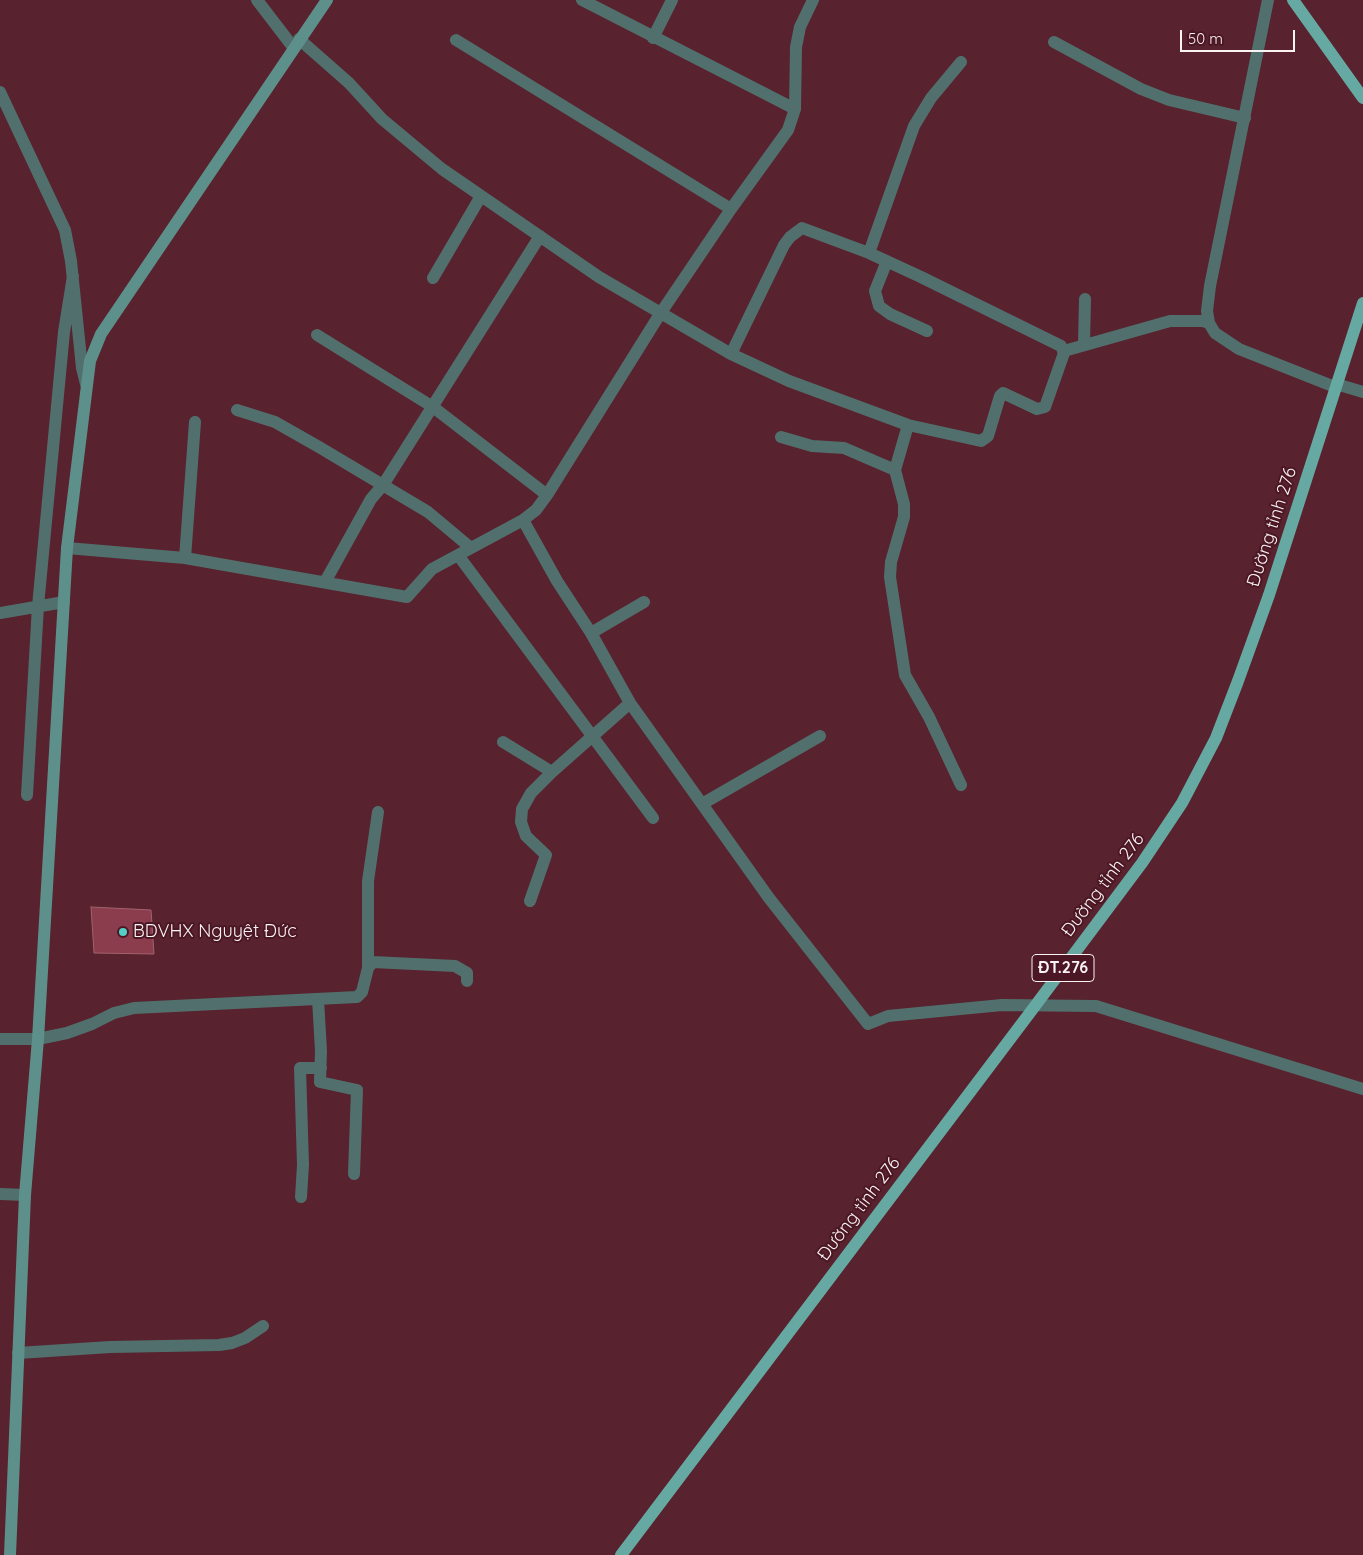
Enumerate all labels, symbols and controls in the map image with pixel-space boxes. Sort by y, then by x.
scale bar [1183,20,1298,52]
text: 50 m [1188,29,1223,48]
street label: Đường tỉnh 276 [1243,465,1301,589]
street label: Đường tỉnh 276 [1057,829,1149,941]
place label: BDVHX Nguyệt Đức [133,921,296,943]
marker: BDVHX Nguyệt Đức [117,926,129,938]
road number: ĐT.276 [1032,954,1094,981]
street label: Đường tỉnh 276 [813,1153,905,1265]

